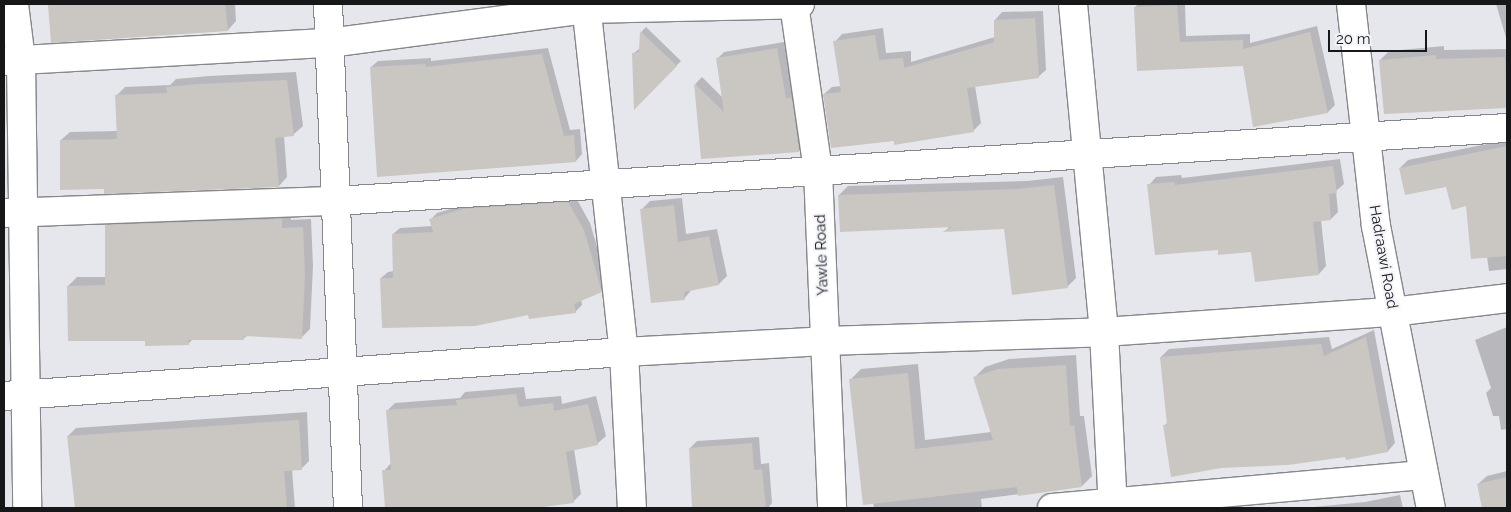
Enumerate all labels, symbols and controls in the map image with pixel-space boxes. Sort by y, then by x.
scale bar [1331,20,1430,52]
text: 20 m [1336,30,1371,48]
street label: Hadraawi Road [1365,204,1401,310]
street label: Yawle Road [812,214,832,296]

